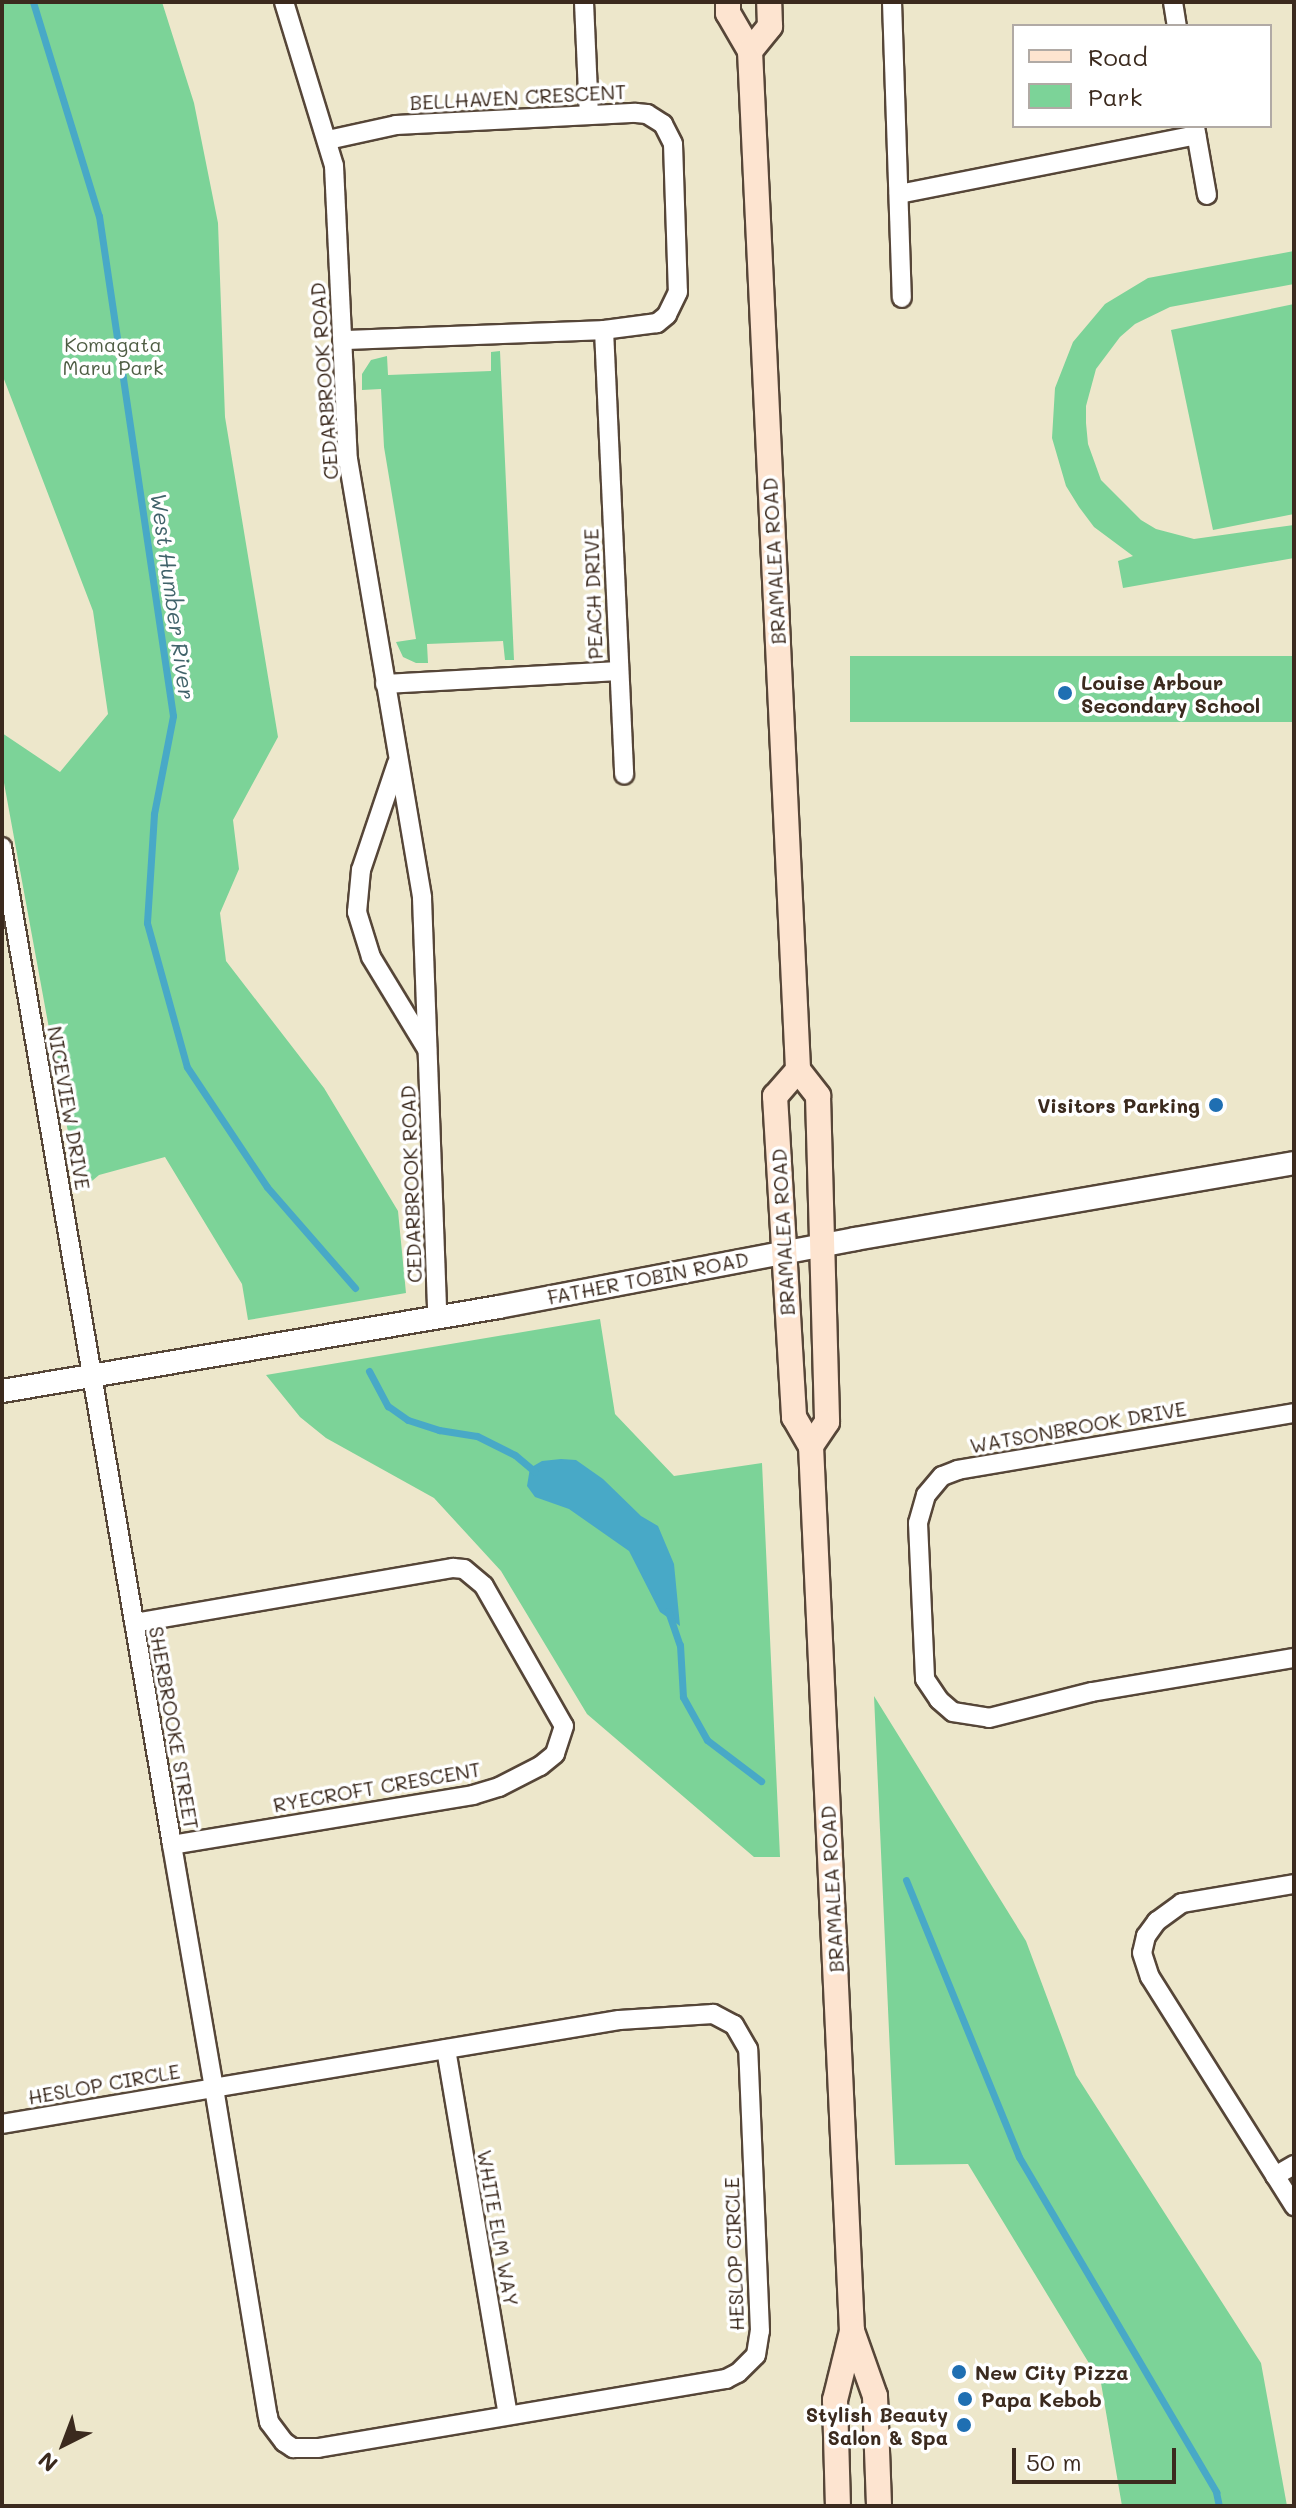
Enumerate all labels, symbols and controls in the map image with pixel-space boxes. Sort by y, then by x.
legend [1012,24,1272,128]
text: Road [1088,41,1148,72]
street label: BELLHAVEN CRESCENT [409,79,627,115]
text: Park [1088,81,1142,112]
street label: CEDARBROOK ROAD [305,281,343,481]
park label: Komagata Maru Park [62,332,164,379]
street label: BRAMALEA ROAD [758,477,790,645]
water label: West Humber River [145,491,201,701]
street label: PEACH DRIVE [579,528,607,660]
place label: Louise Arbour Secondary School [1081,670,1260,717]
marker: Louise Arbour Secondary School [1056,684,1074,702]
street label: NICEVIEW DRIVE [43,1024,95,1192]
street label: CEDARBROOK ROAD [396,1085,426,1283]
place label: Visitors Parking [1037,1093,1200,1117]
marker: Visitors Parking [1207,1096,1225,1114]
street label: BRAMALEA ROAD [767,1148,799,1316]
street label: FATHER TOBIN ROAD [545,1247,751,1309]
street label: WATSONBROOK DRIVE [968,1396,1188,1458]
street label: SHERBROOKE STREET [144,1624,204,1832]
street label: RYECROFT CRESCENT [271,1757,483,1817]
street label: BRAMALEA ROAD [816,1805,848,1973]
street label: HESLOP CIRCLE [26,2059,182,2109]
street label: WHITE ELM WAY [472,2148,524,2308]
street label: HESLOP CIRCLE [719,2177,749,2331]
place label: New City Pizza [975,2360,1129,2384]
marker: New City Pizza [950,2363,968,2381]
place label: Papa Kebob [981,2387,1102,2411]
marker: Papa Kebob [956,2390,974,2408]
place label: Stylish Beauty Salon & Spa [806,2402,948,2449]
north arrow [24,2404,104,2484]
marker: Stylish Beauty Salon & Spa [955,2416,973,2434]
scale bar [1016,2432,1180,2482]
text: N [32,2446,64,2479]
text: 50 m [1026,2446,1082,2477]

